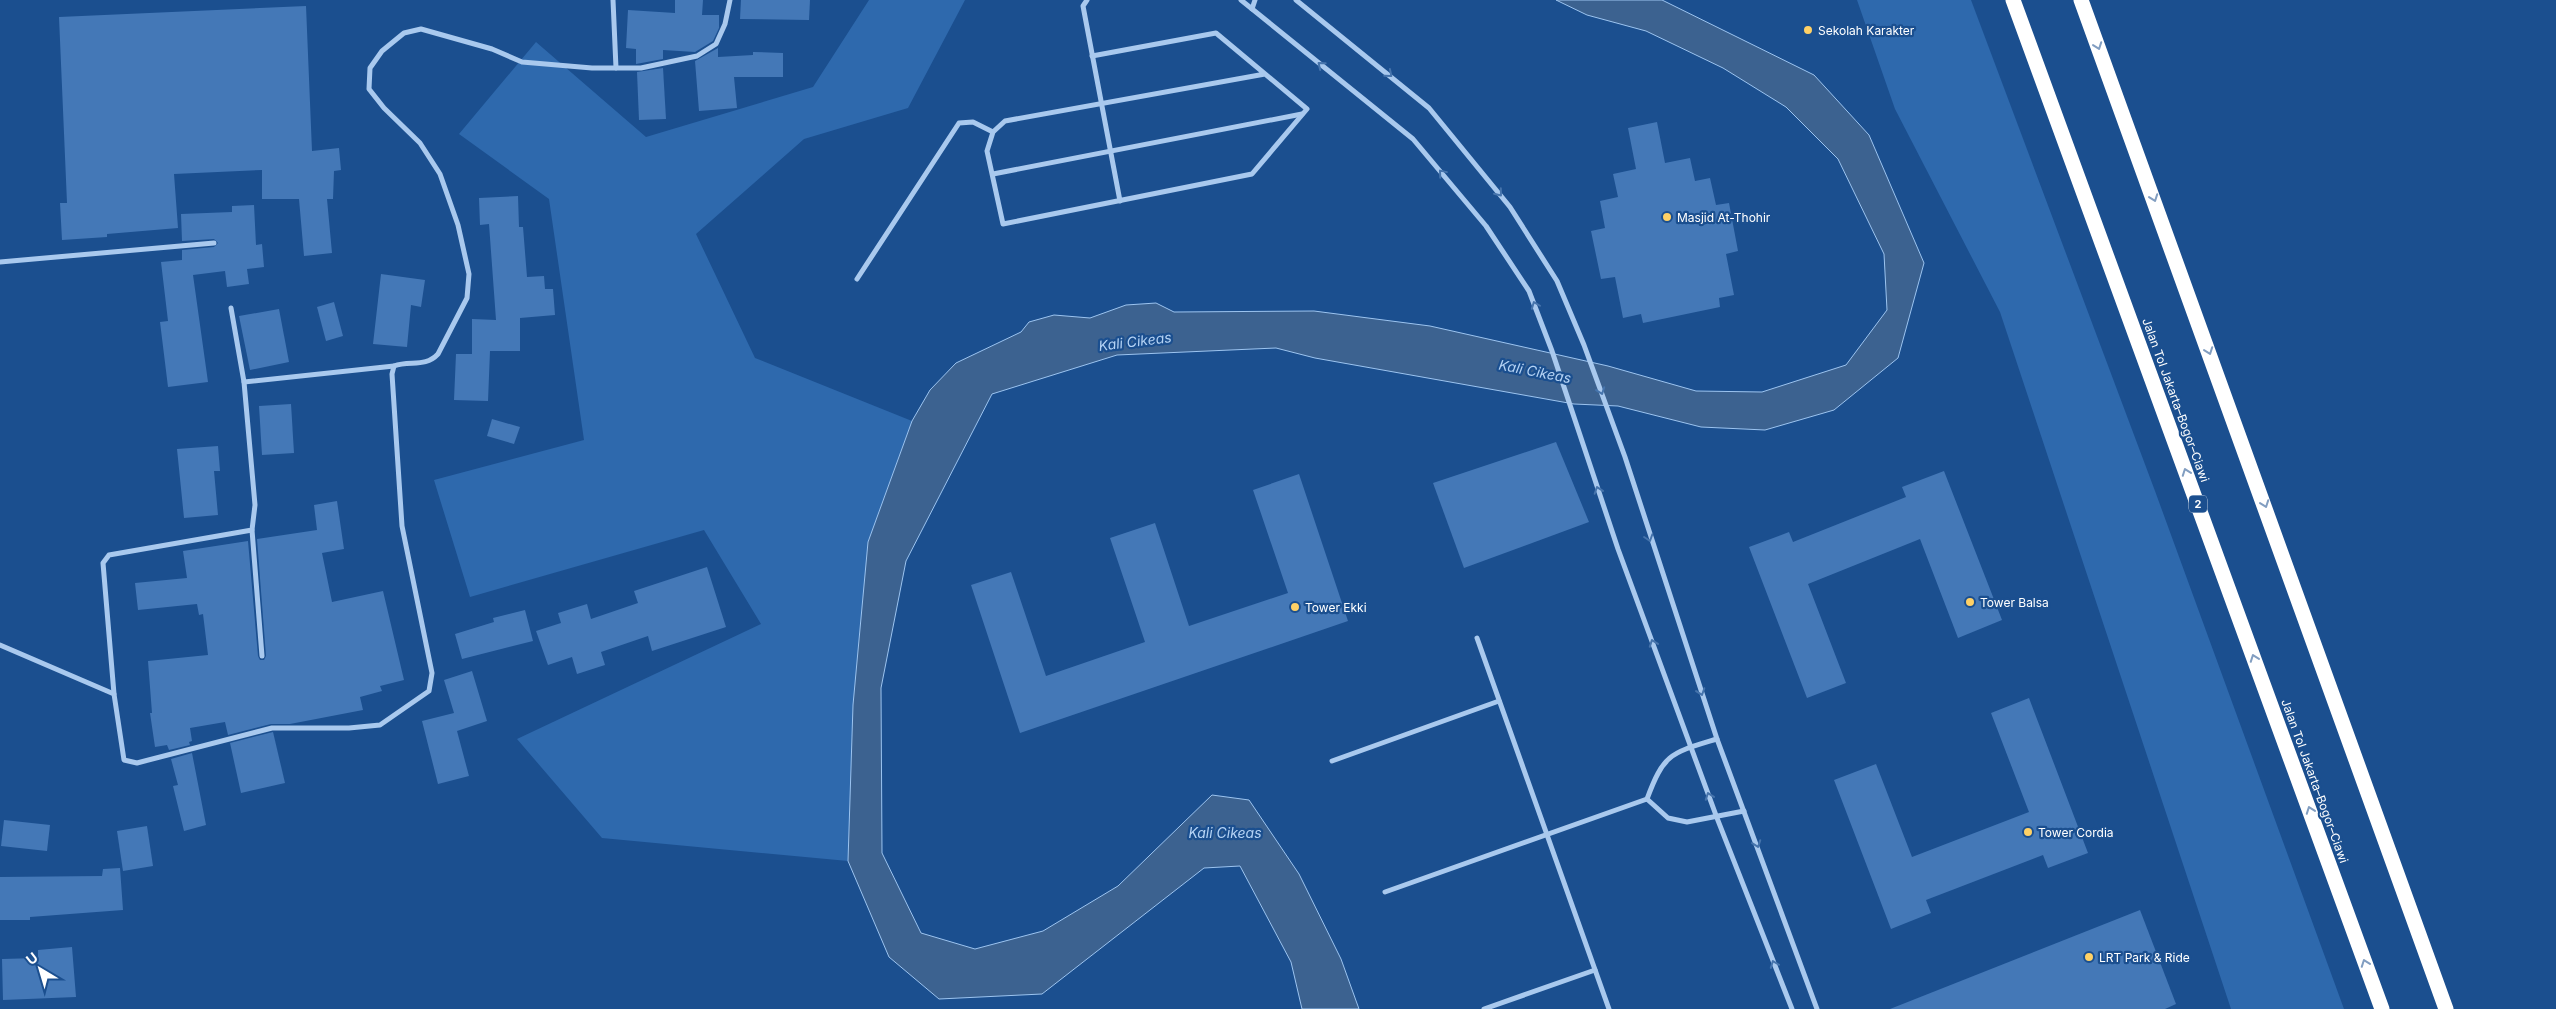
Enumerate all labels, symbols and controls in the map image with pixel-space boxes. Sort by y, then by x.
place label: Sekolah Karakter [1818,23,1915,38]
marker: Sekolah Karakter [1802,24,1814,36]
one-way arrow [2092,41,2102,50]
one-way arrow [1318,63,1327,71]
one-way arrow [1383,68,1392,77]
one-way arrow [1439,170,1448,179]
one-way arrow [1493,187,1501,196]
one-way arrow [2148,194,2158,202]
place label: Masjid At-Thohir [1677,210,1771,225]
marker: Masjid At-Thohir [1661,211,1673,223]
one-way arrow [1531,302,1541,310]
street label: Jalan Tol Jakarta–Bogor–Ciawi [2139,316,2213,484]
water label: Kali Cikeas [1098,328,1172,354]
one-way arrow [2203,346,2213,355]
water label: Kali Cikeas [1497,356,1573,386]
one-way arrow [1595,386,1605,395]
one-way arrow [2182,468,2192,477]
one-way arrow [1594,487,1604,495]
road number: 2 [2189,496,2207,512]
one-way arrow [2259,499,2269,508]
one-way arrow [1644,533,1654,541]
place label: Tower Balsa [1980,595,2049,610]
marker: Tower Balsa [1964,596,1976,608]
place label: Tower Ekki [1305,600,1367,615]
marker: Tower Ekki [1289,601,1301,613]
one-way arrow [1649,639,1659,648]
one-way arrow [2250,654,2260,663]
one-way arrow [1695,687,1705,695]
street label: Jalan Tol Jakarta–Bogor–Ciawi [2278,697,2352,865]
one-way arrow [1705,792,1715,801]
one-way arrow [2306,807,2316,815]
water label: Kali Cikeas [1188,824,1262,841]
place label: Tower Cordia [2038,825,2114,840]
marker: Tower Cordia [2022,826,2034,838]
one-way arrow [1751,839,1761,848]
north arrow [15,944,65,994]
text: U [22,949,41,968]
place label: LRT Park & Ride [2099,950,2190,965]
marker: LRT Park & Ride [2083,951,2095,963]
one-way arrow [2361,959,2371,968]
one-way arrow [1770,960,1780,968]

